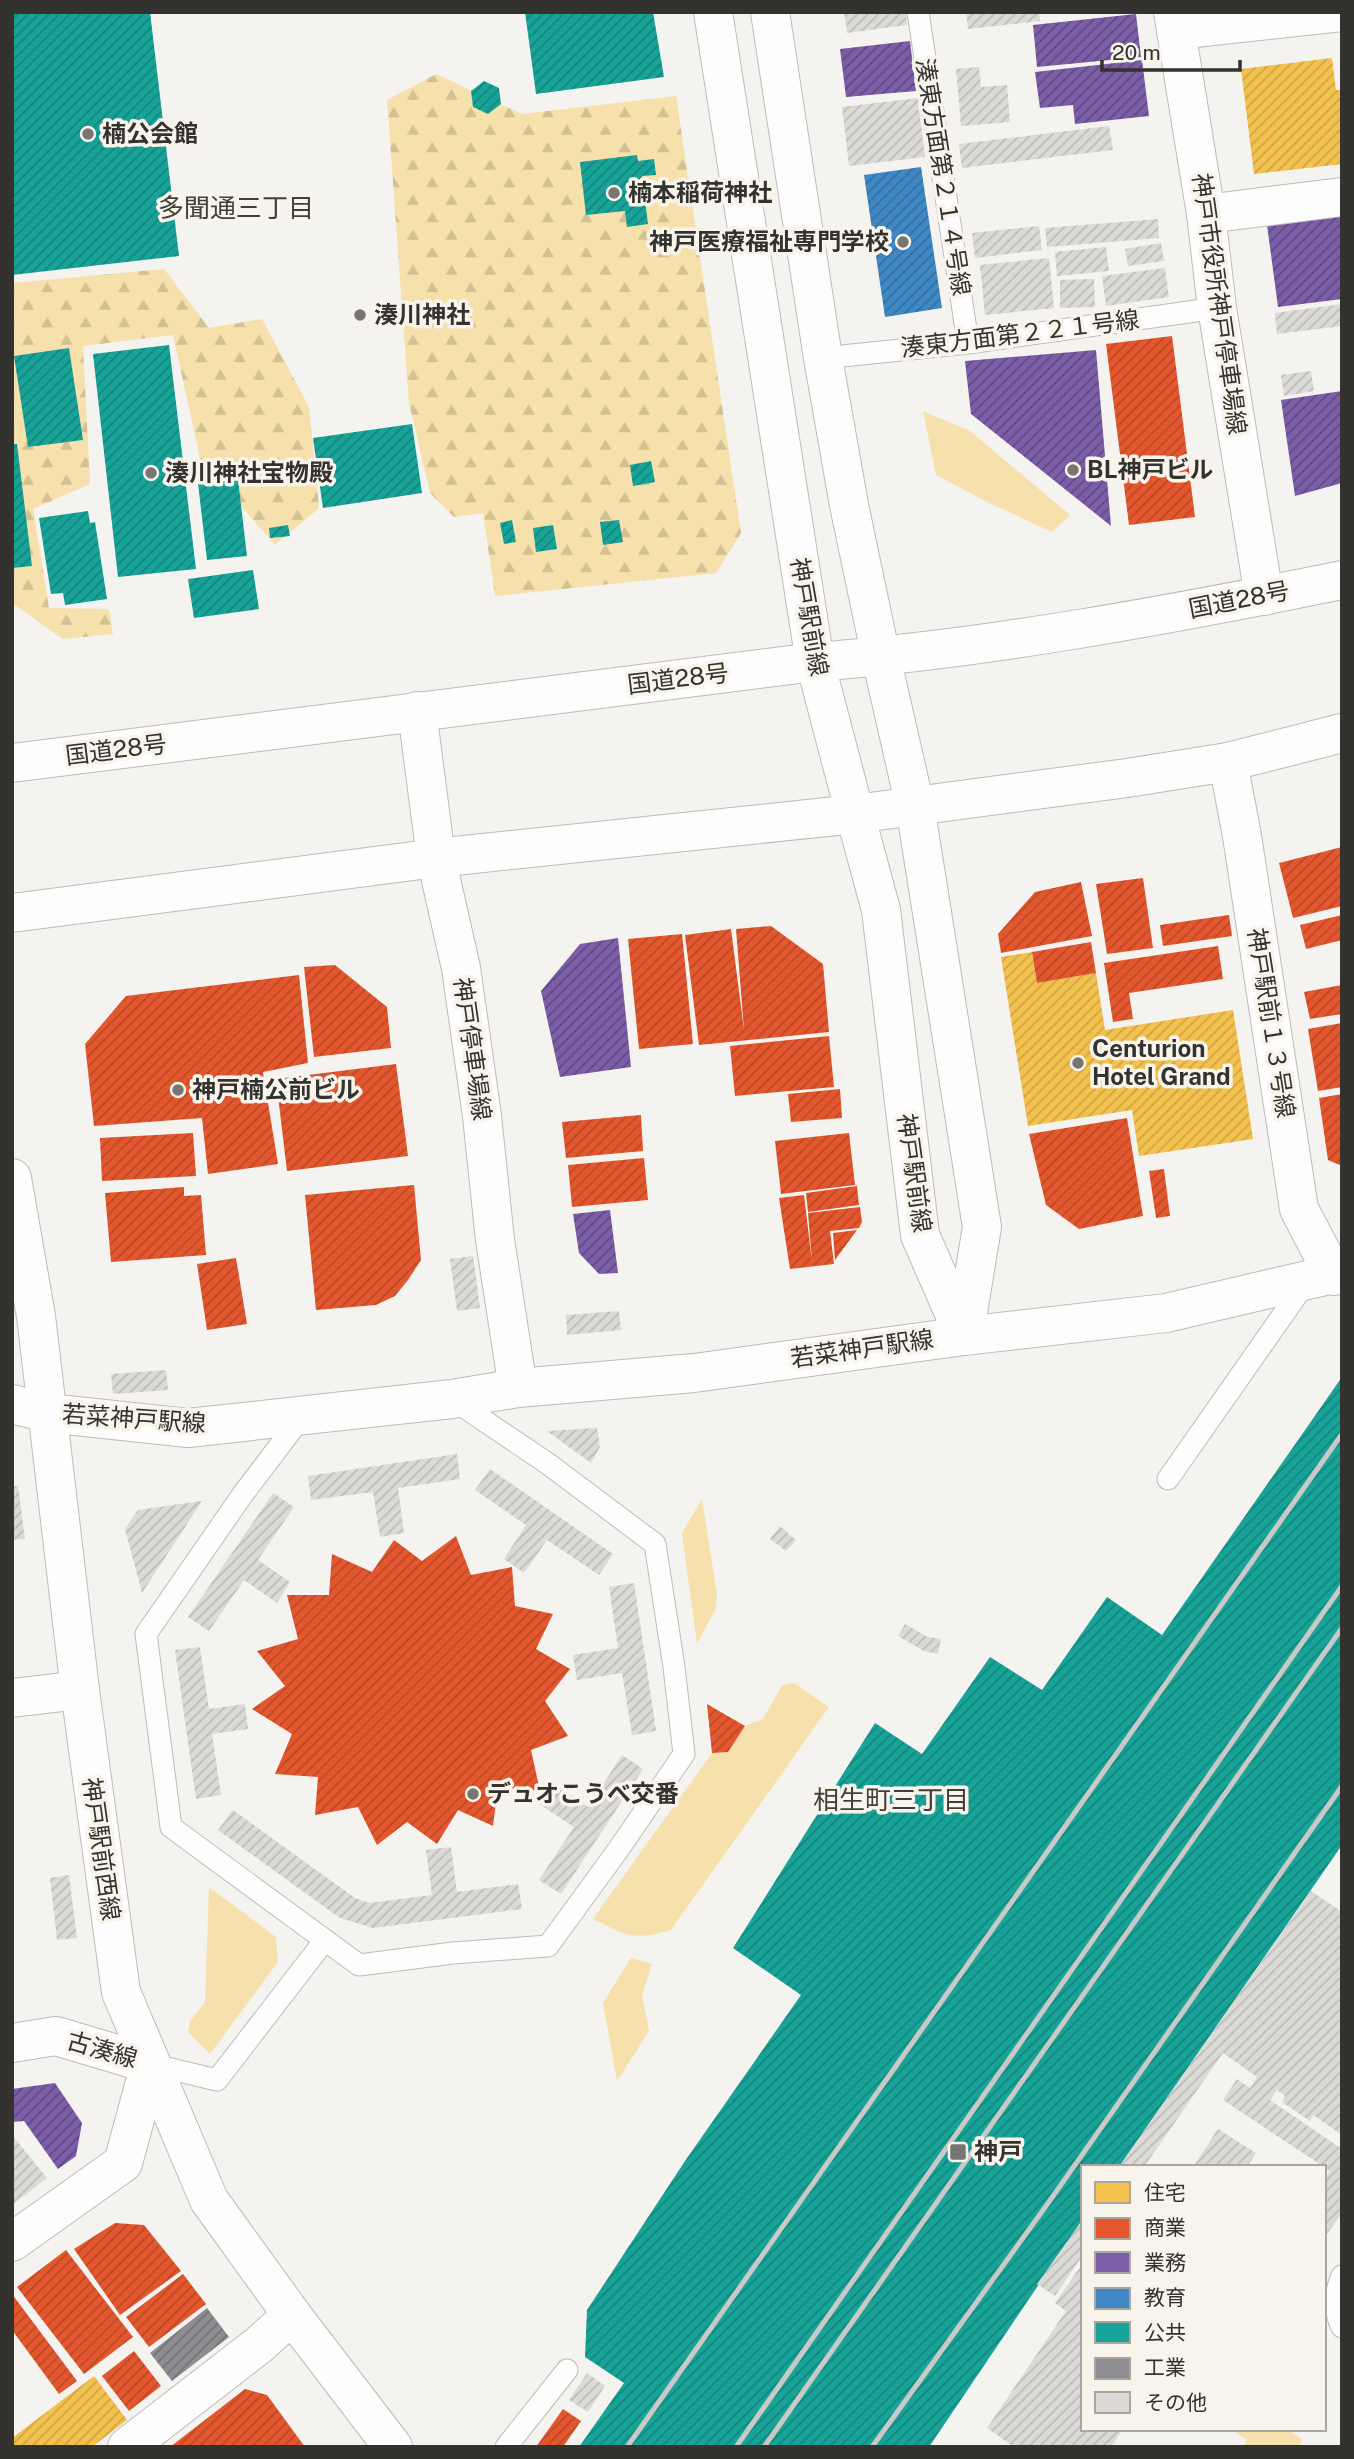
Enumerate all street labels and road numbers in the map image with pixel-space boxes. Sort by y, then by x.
street label: 湊東方面第２１４号線 [911,56,977,298]
street label: 神戸市役所神戸停車場線 [1188,171,1252,437]
street label: 湊東方面第２２１号線 [899,304,1141,362]
street label: 神戸駅前線 [786,555,834,678]
street label: 国道28号 [1186,576,1291,622]
street label: 国道28号 [626,658,730,698]
street label: 国道28号 [64,729,168,769]
street label: 神戸駅前１３号線 [1243,926,1301,1120]
street label: 神戸停車場線 [449,976,497,1122]
street label: 神戸駅前線 [893,1111,937,1234]
street label: 若菜神戸駅線 [789,1324,935,1372]
street label: 若菜神戸駅線 [61,1399,207,1437]
street label: 神戸駅前西線 [78,1776,126,1922]
street label: 古湊線 [64,2026,141,2072]

